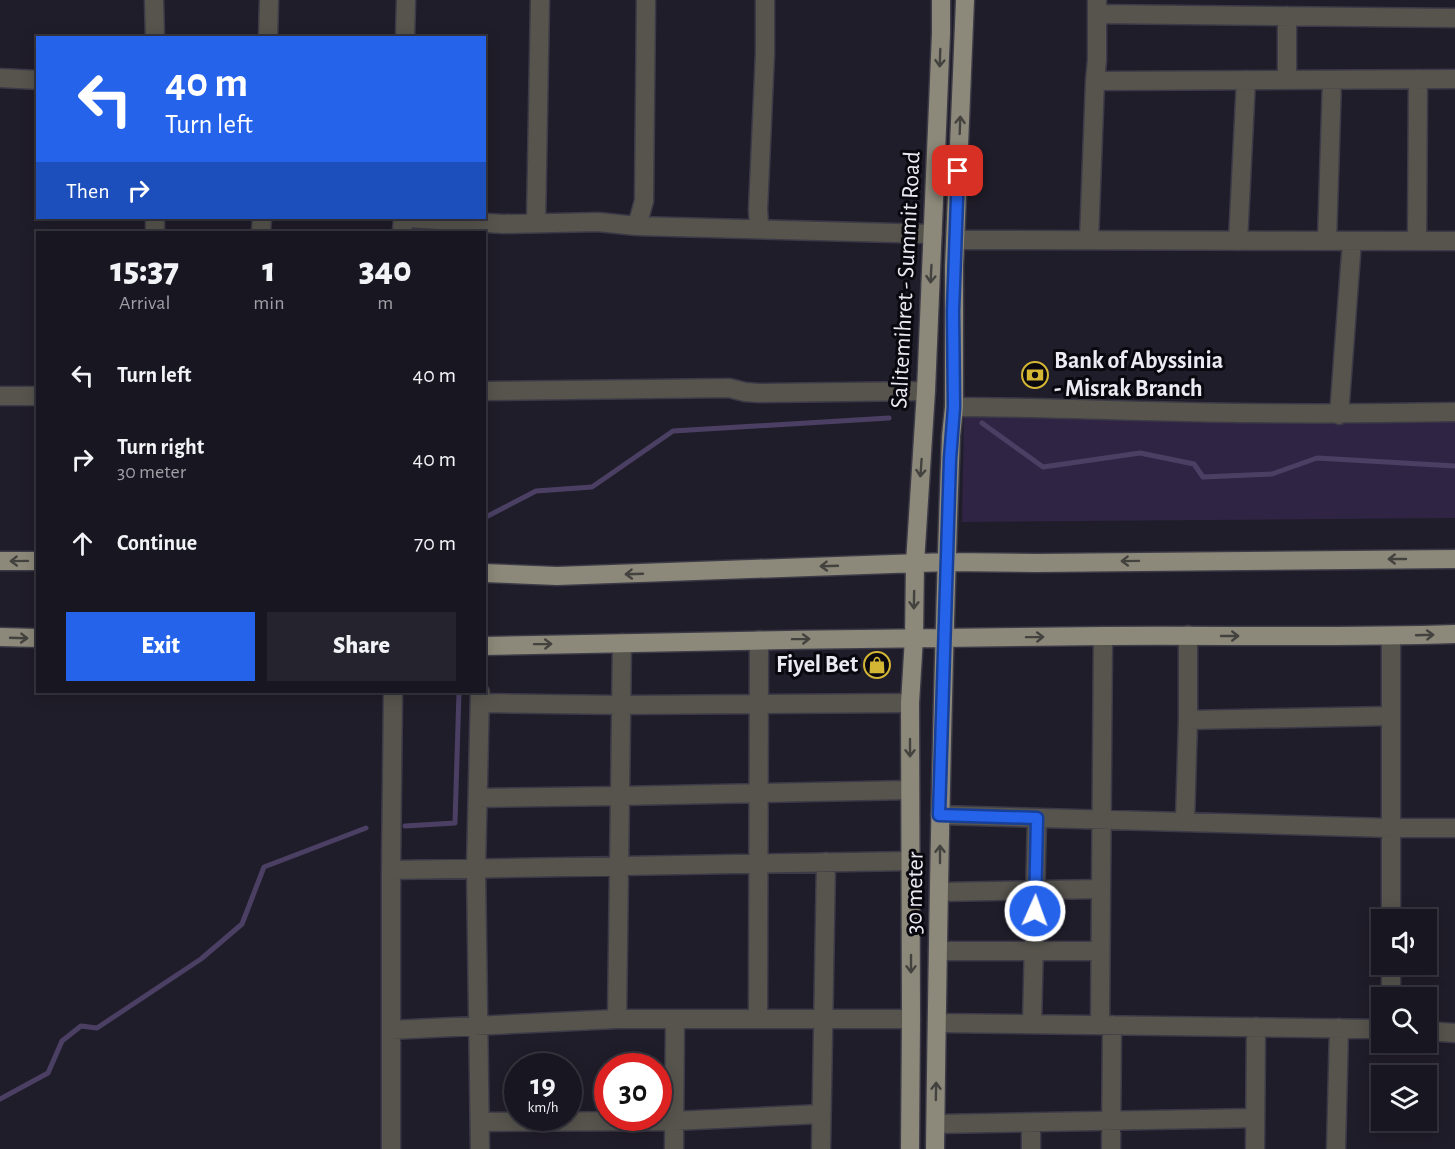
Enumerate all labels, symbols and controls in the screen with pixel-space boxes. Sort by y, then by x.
one-way arrow [934,48,946,68]
icon: left [66,60,144,138]
text: 40 m [165,62,248,104]
text: Turn left [165,111,253,138]
one-way arrow [955,115,966,135]
pin [932,145,983,196]
street label: Salitemihret - Summit Road [887,151,925,409]
icon: arrive [941,154,974,187]
icon: right [122,174,155,207]
text: Then [66,180,110,202]
text: 15:37 [110,252,179,288]
text: 1 [262,252,276,288]
text: 340 [359,252,412,288]
one-way arrow [925,264,936,284]
text: Arrival [119,293,170,313]
text: min [253,293,285,313]
text: m [377,293,393,313]
place label: Bank of Abyssinia - Misrak Branch [1054,349,1223,401]
icon: left [66,359,99,392]
bank icon: Bank of Abyssinia - Misrak Branch [1020,360,1050,390]
text: Turn left [117,364,191,386]
text: 40 m [413,364,456,386]
text: Turn right [117,436,204,458]
icon: right [66,443,99,476]
text: 40 m [413,448,456,470]
one-way arrow [915,457,926,477]
text: 30 meter [117,462,186,482]
icon: ahead [66,527,99,560]
text: Continue [117,532,197,554]
text: 70 m [414,532,456,554]
one-way arrow [1387,553,1407,565]
one-way arrow [9,555,29,567]
one-way arrow [1121,555,1141,567]
one-way arrow [819,561,839,572]
one-way arrow [624,568,644,579]
one-way arrow [908,590,920,610]
button: Exit [66,612,255,681]
button: Share [267,612,456,681]
one-way arrow [1414,629,1434,641]
one-way arrow [1219,630,1239,642]
one-way arrow [1024,631,1044,643]
one-way arrow [8,632,28,643]
one-way arrow [790,634,810,645]
one-way arrow [532,639,552,650]
shop icon: Fiyel Bet [862,650,892,680]
place label: Fiyel Bet [776,653,858,677]
one-way arrow [904,737,916,757]
one-way arrow [934,844,946,864]
street label: 30 meter [902,851,928,935]
position arrow [1003,879,1067,943]
map controls [1371,909,1437,1131]
button: sound [1371,909,1437,975]
one-way arrow [905,953,917,973]
button: search [1371,987,1437,1053]
speed limit sign: 30 [594,1053,672,1131]
button: layers [1371,1065,1437,1131]
text: 19 [530,1070,556,1100]
one-way arrow [930,1081,942,1101]
text: km/h [528,1100,558,1115]

